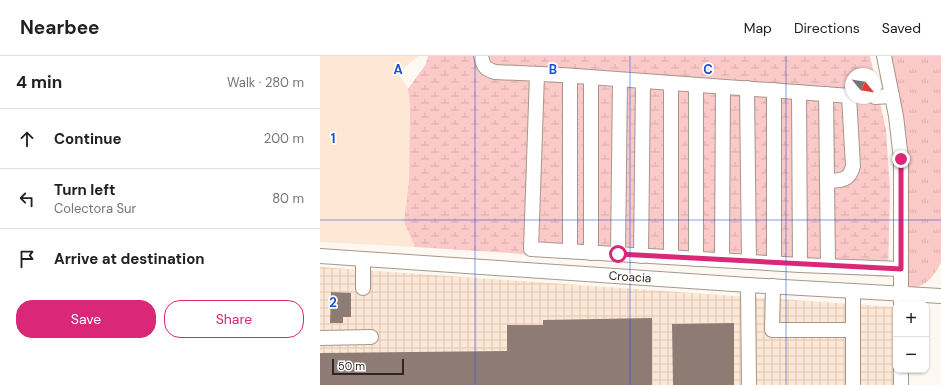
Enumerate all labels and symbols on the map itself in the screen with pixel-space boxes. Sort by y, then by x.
text: A [393,61,403,78]
text: B [549,61,557,78]
text: C [703,61,713,78]
north arrow [845,68,881,104]
text: 1 [331,130,335,147]
route end [892,150,910,168]
route start [609,245,627,263]
street label: Croacia [608,268,652,286]
text: 2 [329,294,337,311]
scale bar [332,357,404,376]

